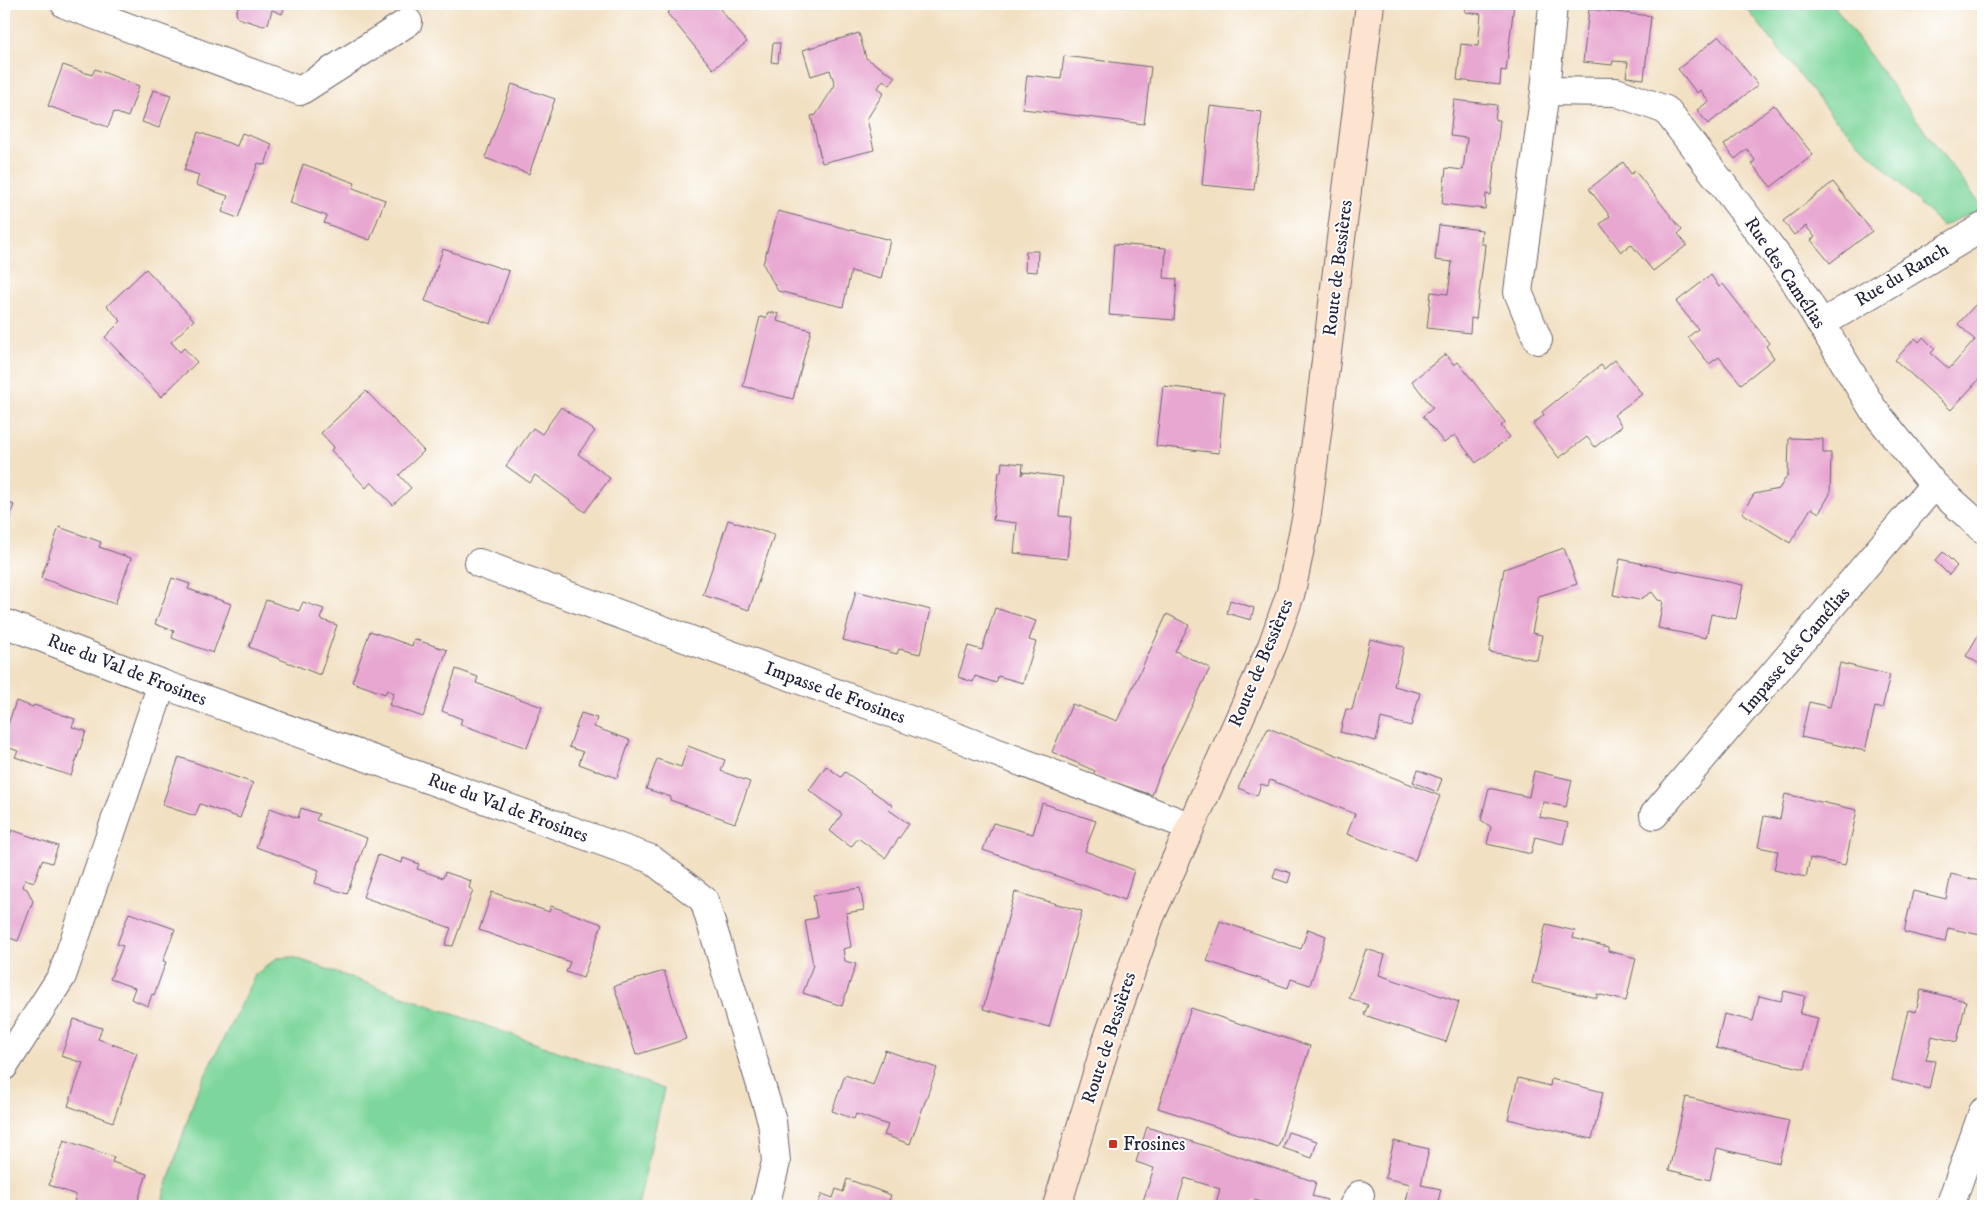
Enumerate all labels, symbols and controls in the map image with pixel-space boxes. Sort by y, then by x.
street label: Route de Bessières [1318,199,1358,337]
street label: Rue des Camélias [1739,213,1831,333]
street label: Rue du Ranch [1851,238,1953,312]
street label: Impasse des Camélias [1735,582,1855,720]
street label: Route de Bessières [1224,595,1298,731]
street label: Rue du Val de Frosines [44,629,210,711]
street label: Impasse de Frosines [761,657,909,729]
street label: Rue du Val de Frosines [425,768,591,848]
street label: Route de Bessières [1077,969,1141,1107]
place label: Frosines [1123,1133,1185,1156]
marker: Frosines [1107,1138,1119,1150]

